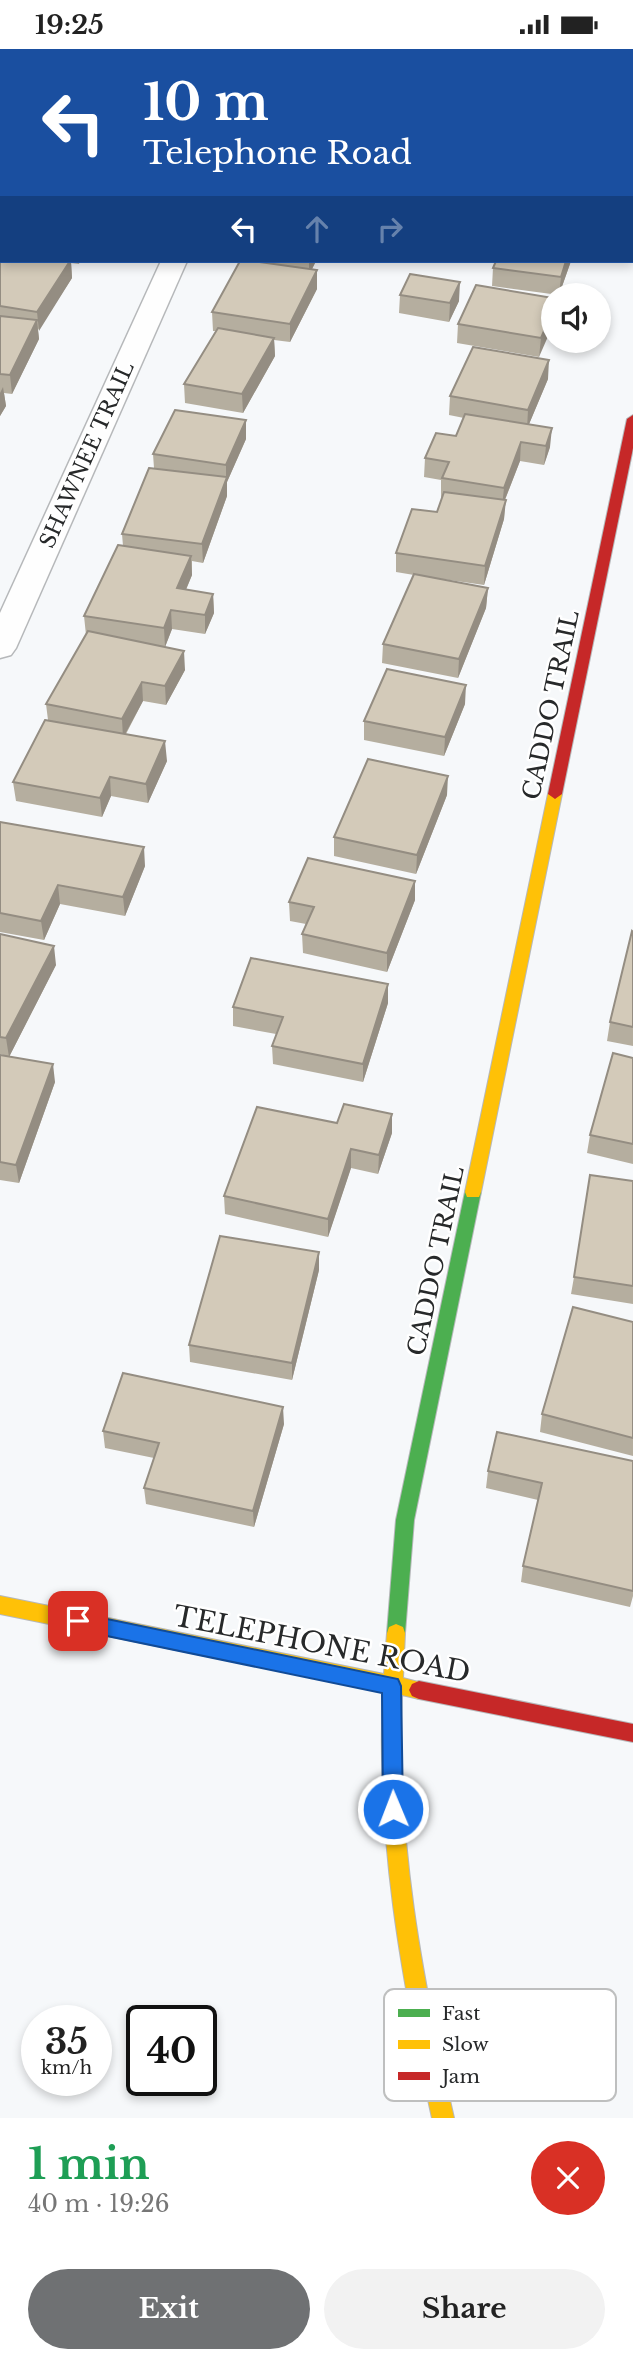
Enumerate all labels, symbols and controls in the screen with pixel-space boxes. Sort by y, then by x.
text: 19:25 [35,9,104,41]
text: 10 m [143,72,269,133]
icon: left [28,77,119,168]
text: Telephone Road [143,133,412,173]
icon: left [225,210,263,248]
icon: ahead [298,210,336,248]
icon: right [371,210,409,248]
map controls [541,283,611,353]
button: sound [541,283,611,353]
street label: SHAWNEE TRAIL [34,358,140,552]
street label: CADDO TRAIL [516,608,585,802]
street label: CADDO TRAIL [401,1164,470,1358]
pin [48,1591,108,1651]
street label: TELEPHONE ROAD [171,1599,473,1690]
icon: arrive [59,1602,97,1640]
position arrow [356,1772,430,1846]
legend [384,1989,616,2101]
text: Fast [442,2002,481,2025]
speed limit sign: 40 [126,2005,217,2096]
text: 35 [45,2020,88,2063]
text: Slow [442,2033,489,2056]
text: km/h [41,2057,92,2079]
text: Jam [439,2065,480,2088]
text: 1 min [28,2138,150,2190]
button: close [531,2141,605,2215]
text: 40 m · 19:26 [28,2190,169,2218]
button: Exit [28,2269,310,2349]
button: Share [324,2269,605,2349]

